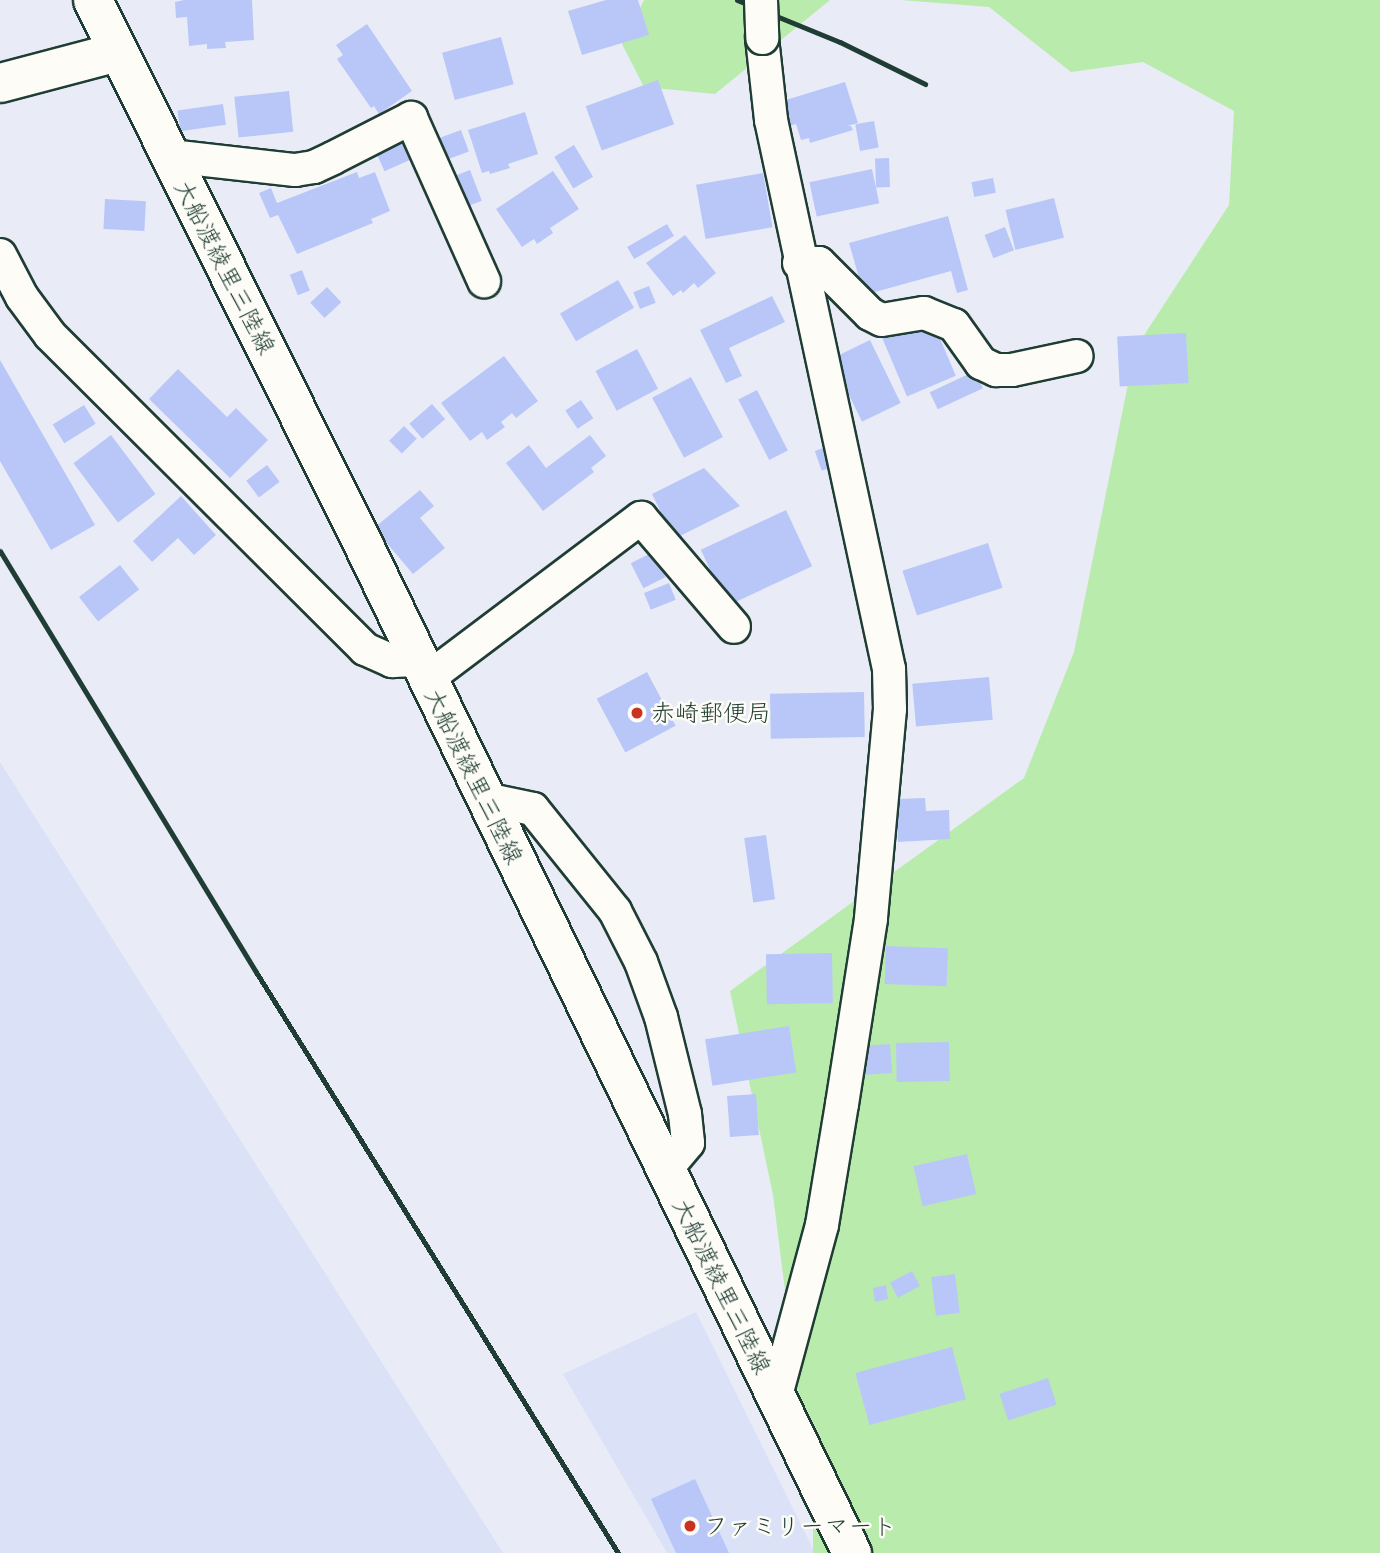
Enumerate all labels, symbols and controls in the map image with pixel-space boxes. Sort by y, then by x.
street label: 大船渡綾里三陸線 [169,175,281,359]
street label: 大船渡綾里三陸線 [419,683,529,869]
place label: 赤崎郵便局 [651,699,771,727]
marker: 赤崎郵便局 [629,705,645,721]
street label: 大船渡綾里三陸線 [667,1193,777,1379]
place label: ファミリーマート [704,1512,896,1540]
marker: ファミリーマート [682,1518,698,1534]

